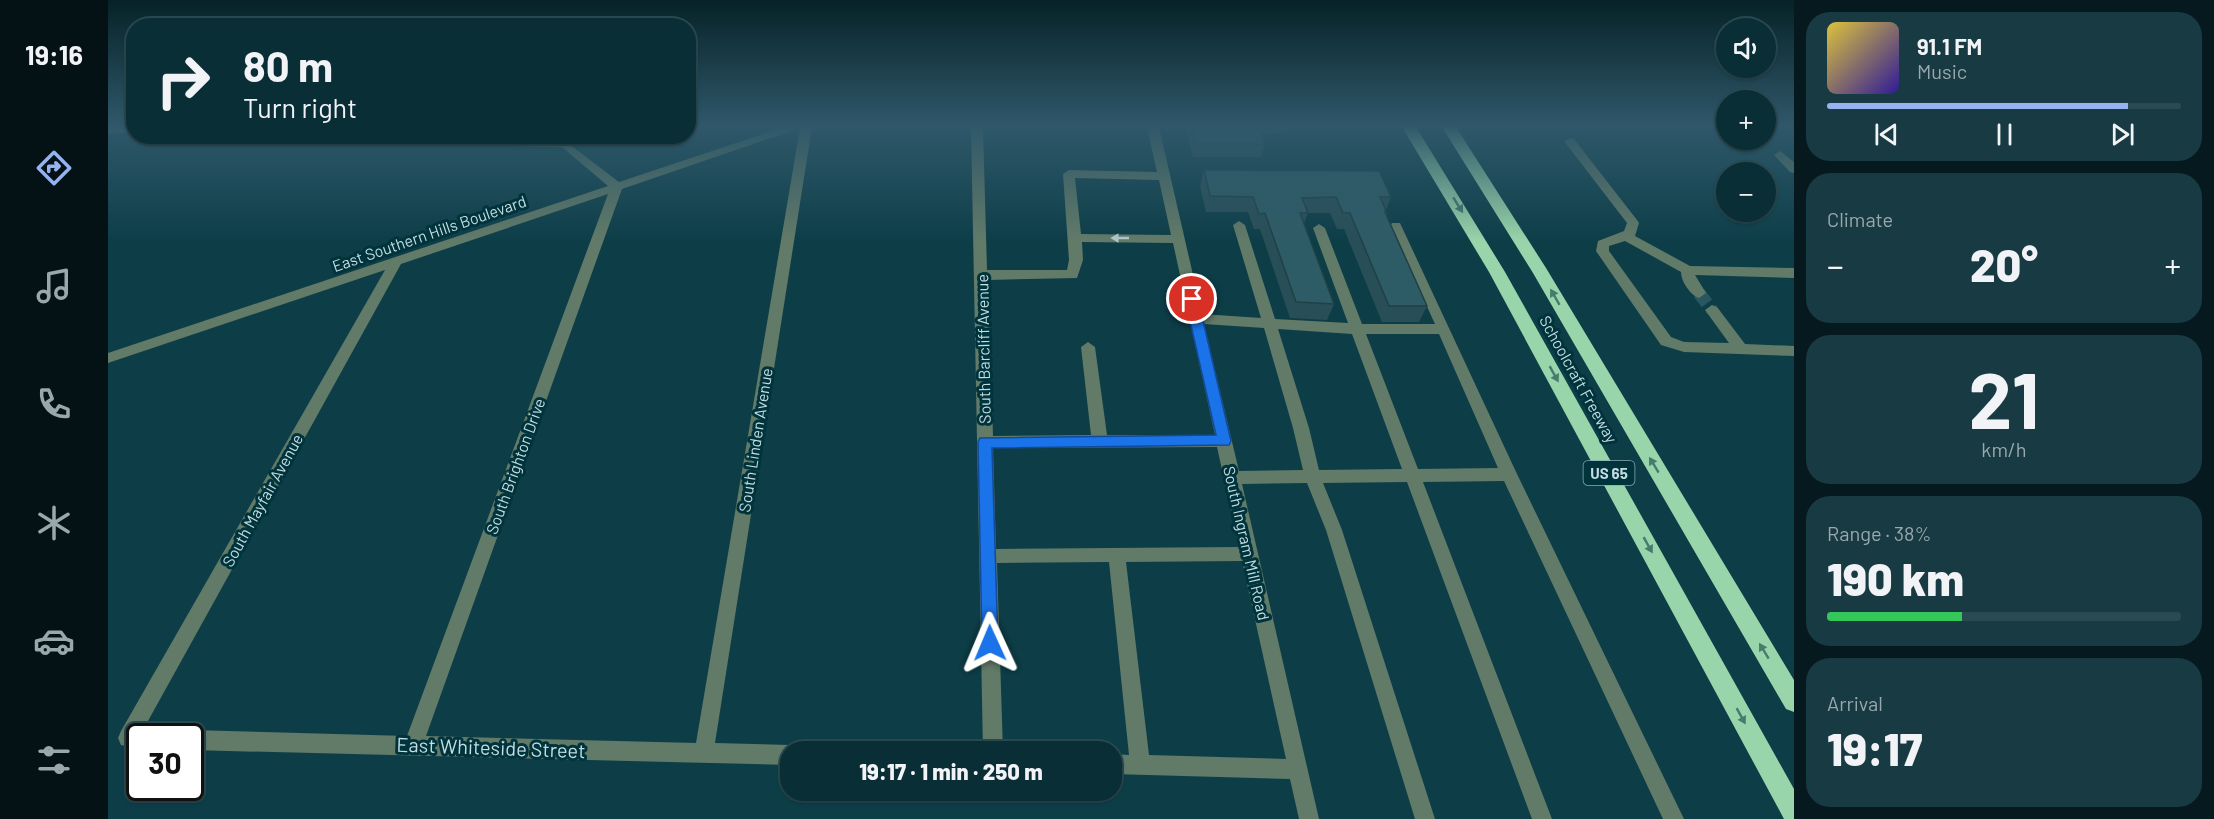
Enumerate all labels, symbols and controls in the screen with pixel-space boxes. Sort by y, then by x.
map controls [1716,18,1776,222]
button: sound [1716,18,1776,78]
text: 91.1 FM [1917,33,1982,59]
text: 19:16 [25,38,83,70]
text: 80 m [243,40,333,90]
icon: right [144,42,222,120]
text: Music [1917,59,1967,83]
button: + [1716,90,1776,150]
text: Turn right [243,91,357,123]
icon: previous [1870,118,1903,151]
icon: pause [1988,118,2021,151]
icon: next [2106,118,2139,151]
icon: directions [33,147,75,189]
button: − [1716,162,1776,222]
street label: East Southern Hills Boulevard [330,191,528,275]
one-way arrow [1452,197,1463,213]
text: Climate [1827,207,1893,231]
one-way arrow [1110,233,1129,243]
text: 20° [1970,237,2038,291]
text: − [1827,245,1844,285]
text: + [2165,245,2181,285]
icon: music [33,265,75,307]
pin [1166,273,1217,324]
street label: South Barcliff Avenue [972,274,994,424]
icon: arrive [1175,282,1208,315]
one-way arrow [1550,288,1560,305]
street label: Schoolcraft Freeway [1536,312,1622,446]
text: 21 [1969,351,2039,445]
street label: South Linden Avenue [734,366,776,514]
one-way arrow [1549,366,1559,383]
icon: phone [33,383,75,425]
street label: South Brighton Drive [482,395,548,537]
street label: South Mayfair Avenue [218,430,306,570]
text: km/h [1981,437,2027,461]
one-way arrow [1649,456,1659,473]
road number: US 65 [1584,461,1634,485]
street label: South Ingram Mill Road [1220,464,1274,622]
icon: climate [33,502,75,544]
text: Range · 38% [1827,521,1931,545]
one-way arrow [1643,537,1653,554]
text: 190 km [1827,551,1964,605]
position arrow [958,611,1022,675]
icon: car [33,620,75,662]
one-way arrow [1759,643,1770,659]
text: Arrival [1827,691,1883,715]
one-way arrow [1736,708,1746,725]
text: 19:17 [1827,721,1922,775]
speed limit sign: 30 [126,723,204,801]
street label: East Whiteside Street [396,732,586,762]
icon: filters [33,739,75,781]
text: 19:17 · 1 min · 250 m [859,758,1043,784]

